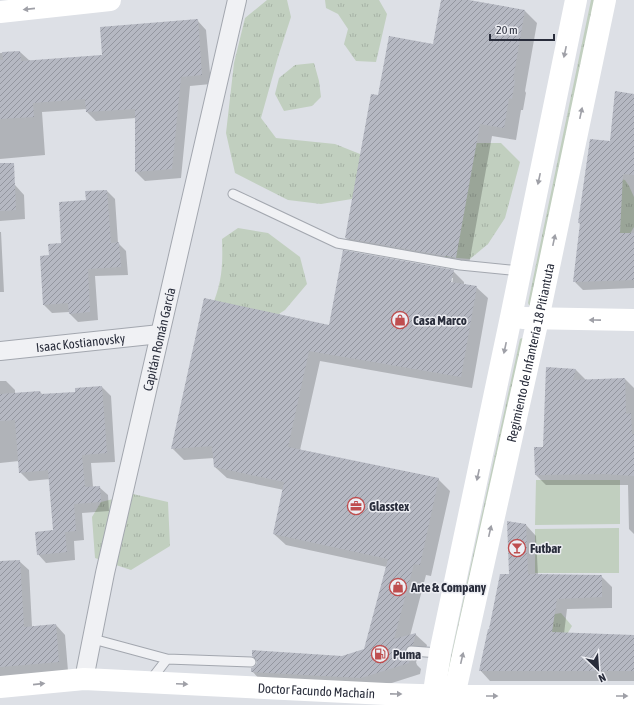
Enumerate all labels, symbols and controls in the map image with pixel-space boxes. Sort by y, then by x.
one-way arrow [23,6,35,12]
scale bar [490,16,554,42]
text: 20 m [496,23,518,37]
one-way arrow [562,46,568,58]
one-way arrow [579,107,585,119]
one-way arrow [536,173,542,185]
one-way arrow [552,234,558,246]
street label: Regimiento de Infantería 18 Pitiantuta [503,262,557,444]
street label: Capitán Román García [140,286,178,392]
shop icon: Casa Marco [390,310,410,330]
place label: Casa Marco [413,313,467,328]
one-way arrow [589,316,601,323]
street label: Isaac Kostianovsky [35,330,127,355]
one-way arrow [501,342,507,354]
one-way arrow [474,469,480,481]
office icon: Glasstex [346,496,366,516]
place label: Glasstex [369,499,410,514]
one-way arrow [488,525,494,537]
bar icon: Futbar [507,538,527,558]
place label: Futbar [530,541,562,556]
shop icon: Arte & Company [388,577,408,597]
place label: Arte & Company [410,580,487,595]
fuel station icon: Puma [370,644,390,664]
place label: Puma [393,647,421,662]
north arrow [578,649,618,689]
one-way arrow [459,652,465,664]
text: N [597,671,608,685]
one-way arrow [33,680,45,687]
street label: Doctor Facundo Machaín [257,680,375,701]
one-way arrow [176,681,189,687]
one-way arrow [390,691,403,697]
one-way arrow [486,693,499,699]
one-way arrow [616,693,629,699]

